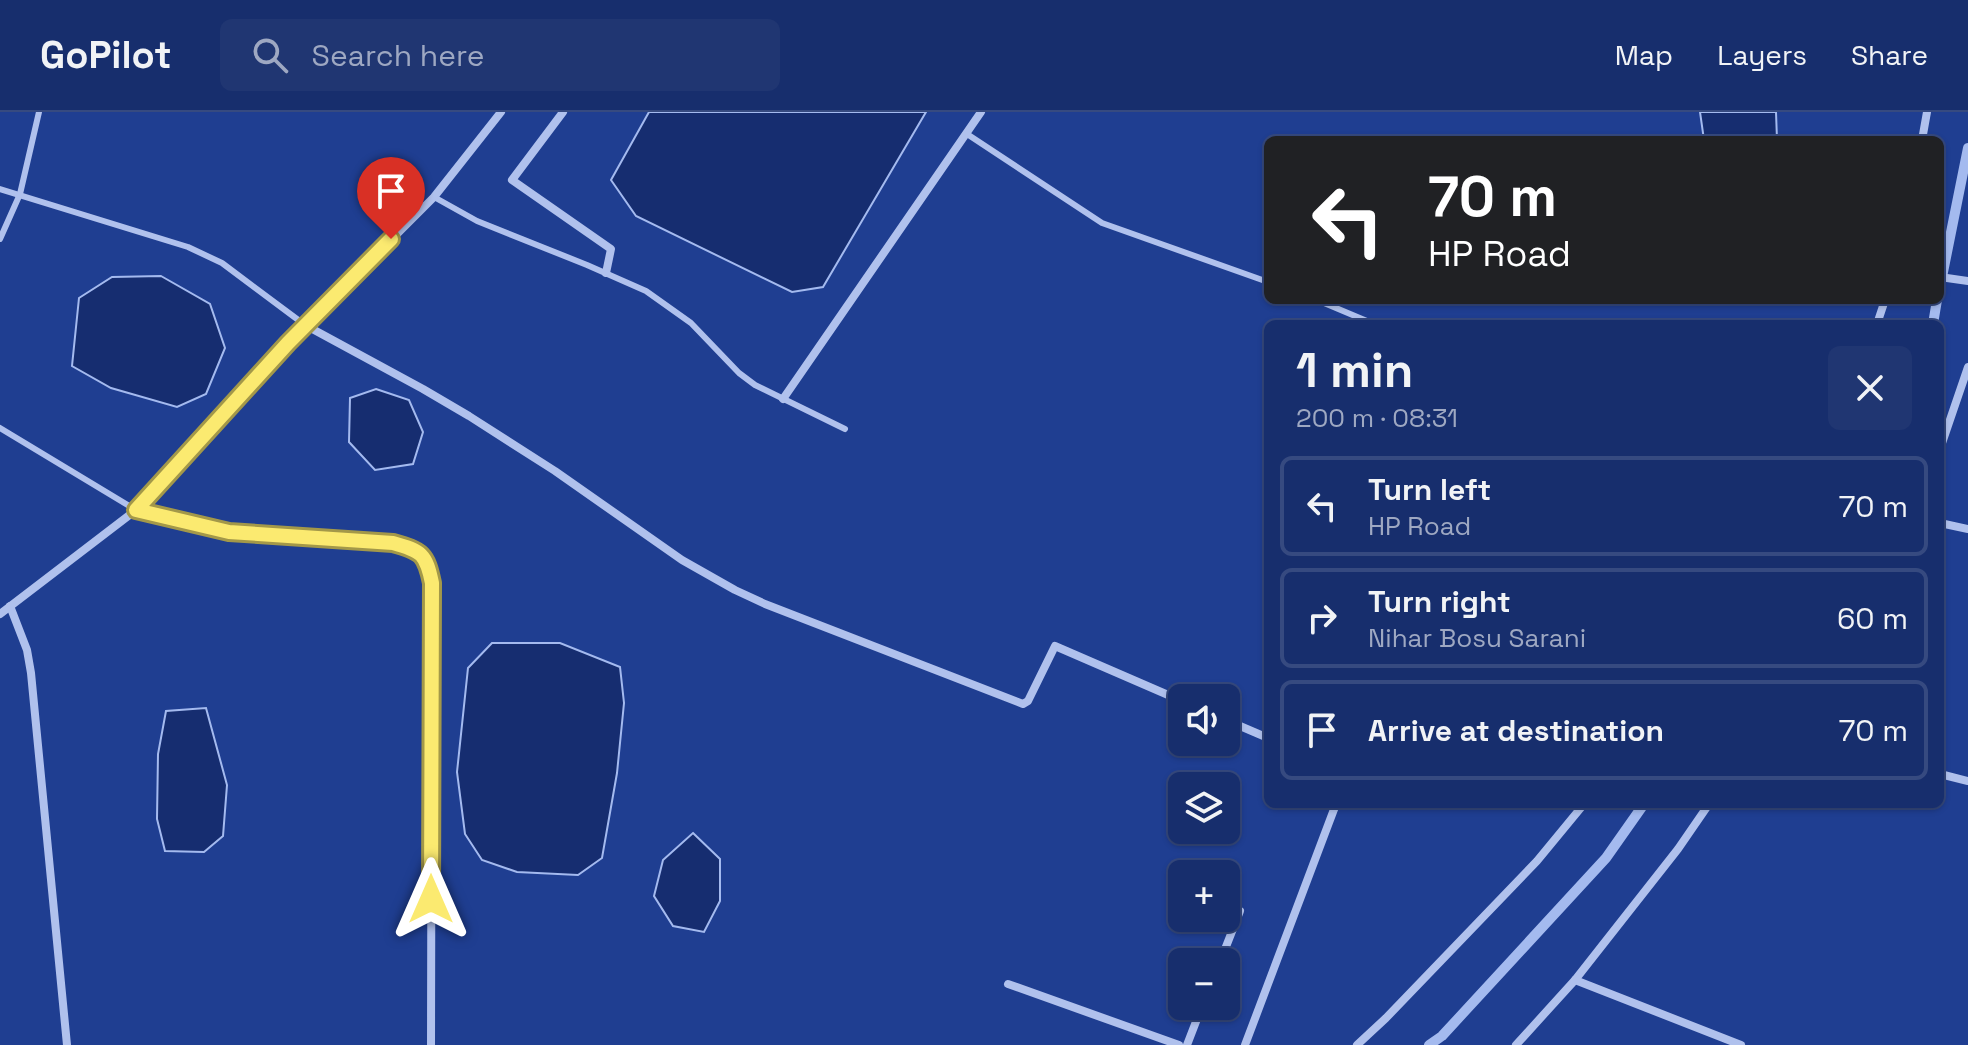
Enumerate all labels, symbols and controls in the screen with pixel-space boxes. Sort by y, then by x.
search box [220,19,780,91]
text: GoPilot [40,31,172,79]
icon: search [248,33,292,77]
text: Search here [312,36,484,75]
text: Map [1615,37,1673,73]
text: Layers [1717,37,1807,73]
text: Share [1851,37,1928,73]
pin [357,157,425,239]
text: 70 m [1428,161,1557,232]
icon: left [1296,168,1400,272]
icon: arrive [369,169,413,213]
text: HP Road [1428,231,1571,277]
text: 1 min [1296,340,1413,401]
button: close [1828,346,1912,430]
text: 200 m · 08:31 [1296,401,1458,435]
text: Turn left [1368,470,1491,509]
icon: left [1300,484,1344,528]
text: 70 m [1839,487,1908,526]
text: HP Road [1368,509,1471,543]
text: Turn right [1368,582,1511,621]
icon: right [1300,596,1344,640]
text: 60 m [1837,599,1908,638]
text: Nihar Bosu Sarani [1368,621,1586,655]
map controls [1168,684,1240,1020]
button: sound [1168,684,1240,756]
icon: arrive [1300,708,1344,752]
text: Arrive at destination [1368,711,1664,750]
text: 70 m [1839,711,1908,750]
button: layers [1168,772,1240,844]
position arrow [389,857,473,941]
button: + [1168,860,1240,932]
button: − [1168,948,1240,1020]

